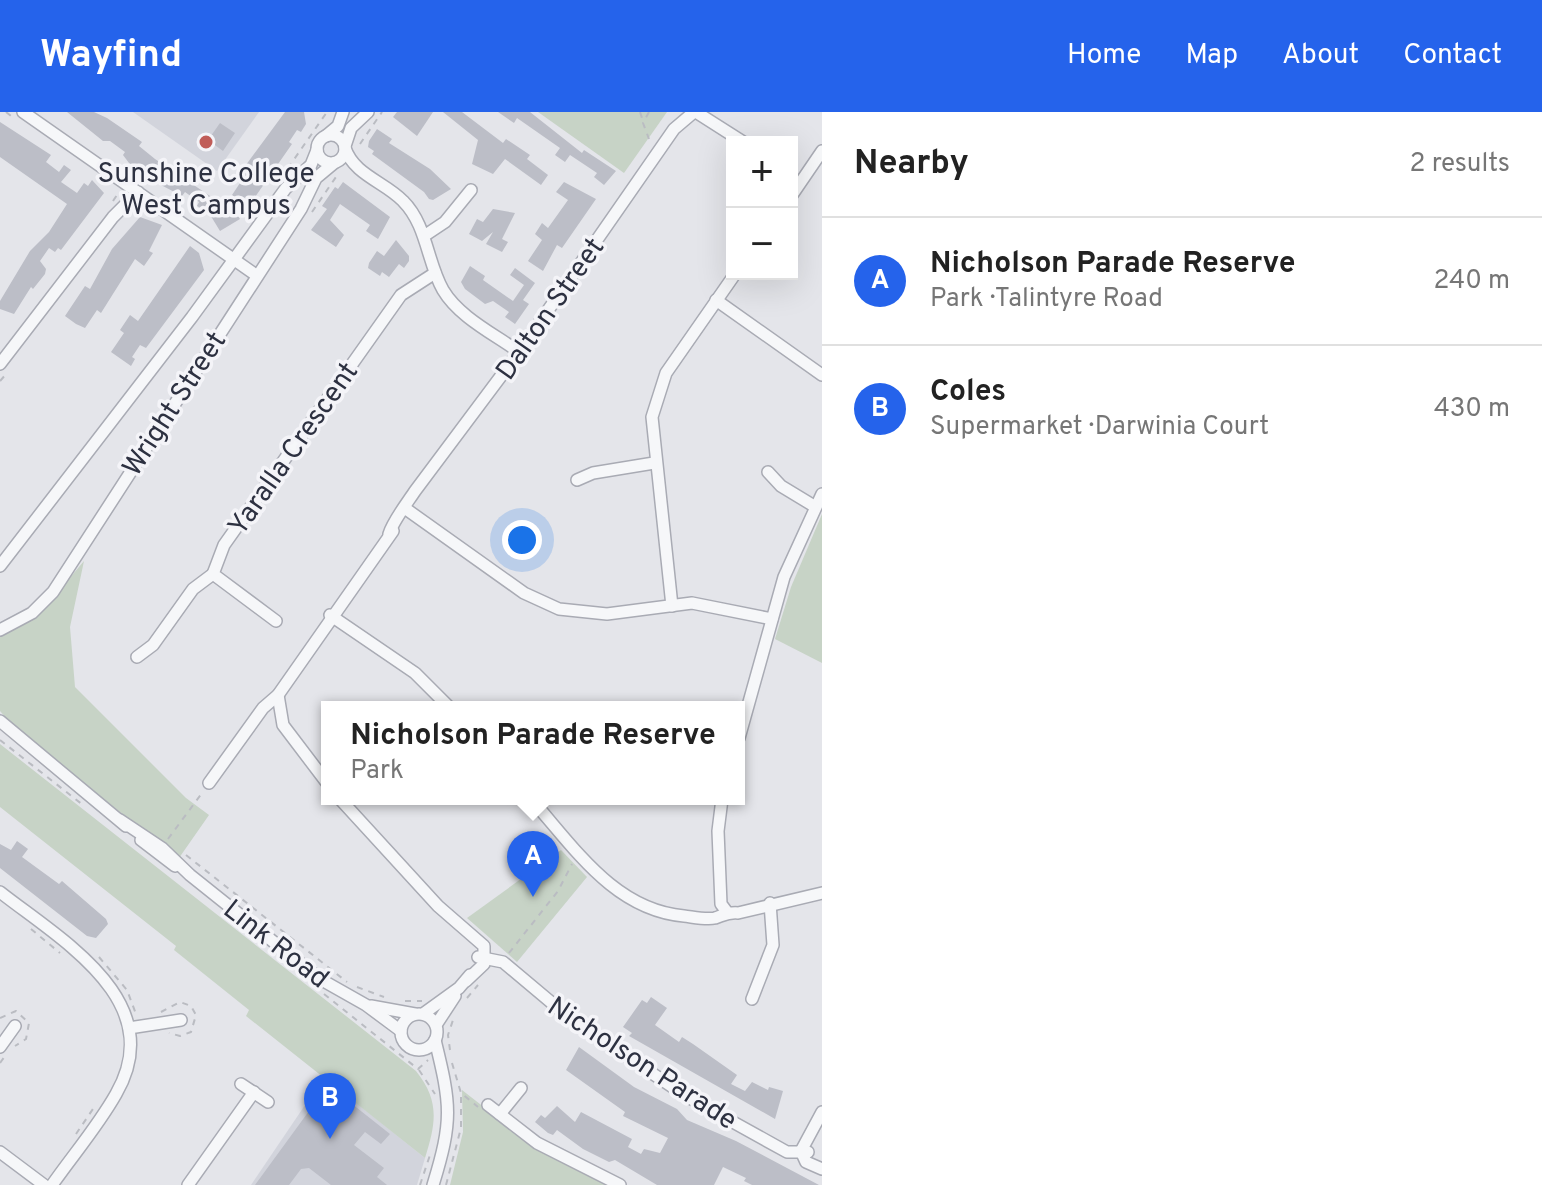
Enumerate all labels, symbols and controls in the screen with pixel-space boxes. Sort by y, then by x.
text: Wayfind [40,32,182,81]
text: Home [1067,38,1141,74]
text: Map [1185,38,1238,74]
text: About [1282,38,1359,74]
text: Contact [1403,38,1502,74]
marker: Sunshine College West Campus [197,133,215,151]
map controls [726,136,798,280]
button: + [726,136,798,208]
text: Nearby [854,143,969,186]
text: 2 results [1410,148,1510,181]
place label: Sunshine College West Campus [97,157,315,225]
button: − [726,208,798,280]
street label: Dalton Street [489,231,614,388]
text: Nicholson Parade Reserve [930,246,1296,283]
text: A [871,265,889,298]
text: 240 m [1433,265,1510,298]
text: Park · Talintyre Road [930,283,1163,316]
street label: Wright Street [115,326,236,484]
street label: Yaralla Crescent [221,356,368,543]
text: Coles [930,374,1006,411]
text: B [871,393,889,426]
text: 430 m [1434,393,1510,426]
text: Supermarket · Darwinia Court [930,411,1269,444]
your location [502,520,542,560]
popup [321,701,745,805]
text: Nicholson Parade Reserve [350,718,716,755]
text: Park [350,755,404,788]
pin: A [507,831,559,897]
street label: Link Road [215,893,335,998]
street label: Nicholson Parade [540,990,743,1139]
pin: B [304,1073,356,1139]

